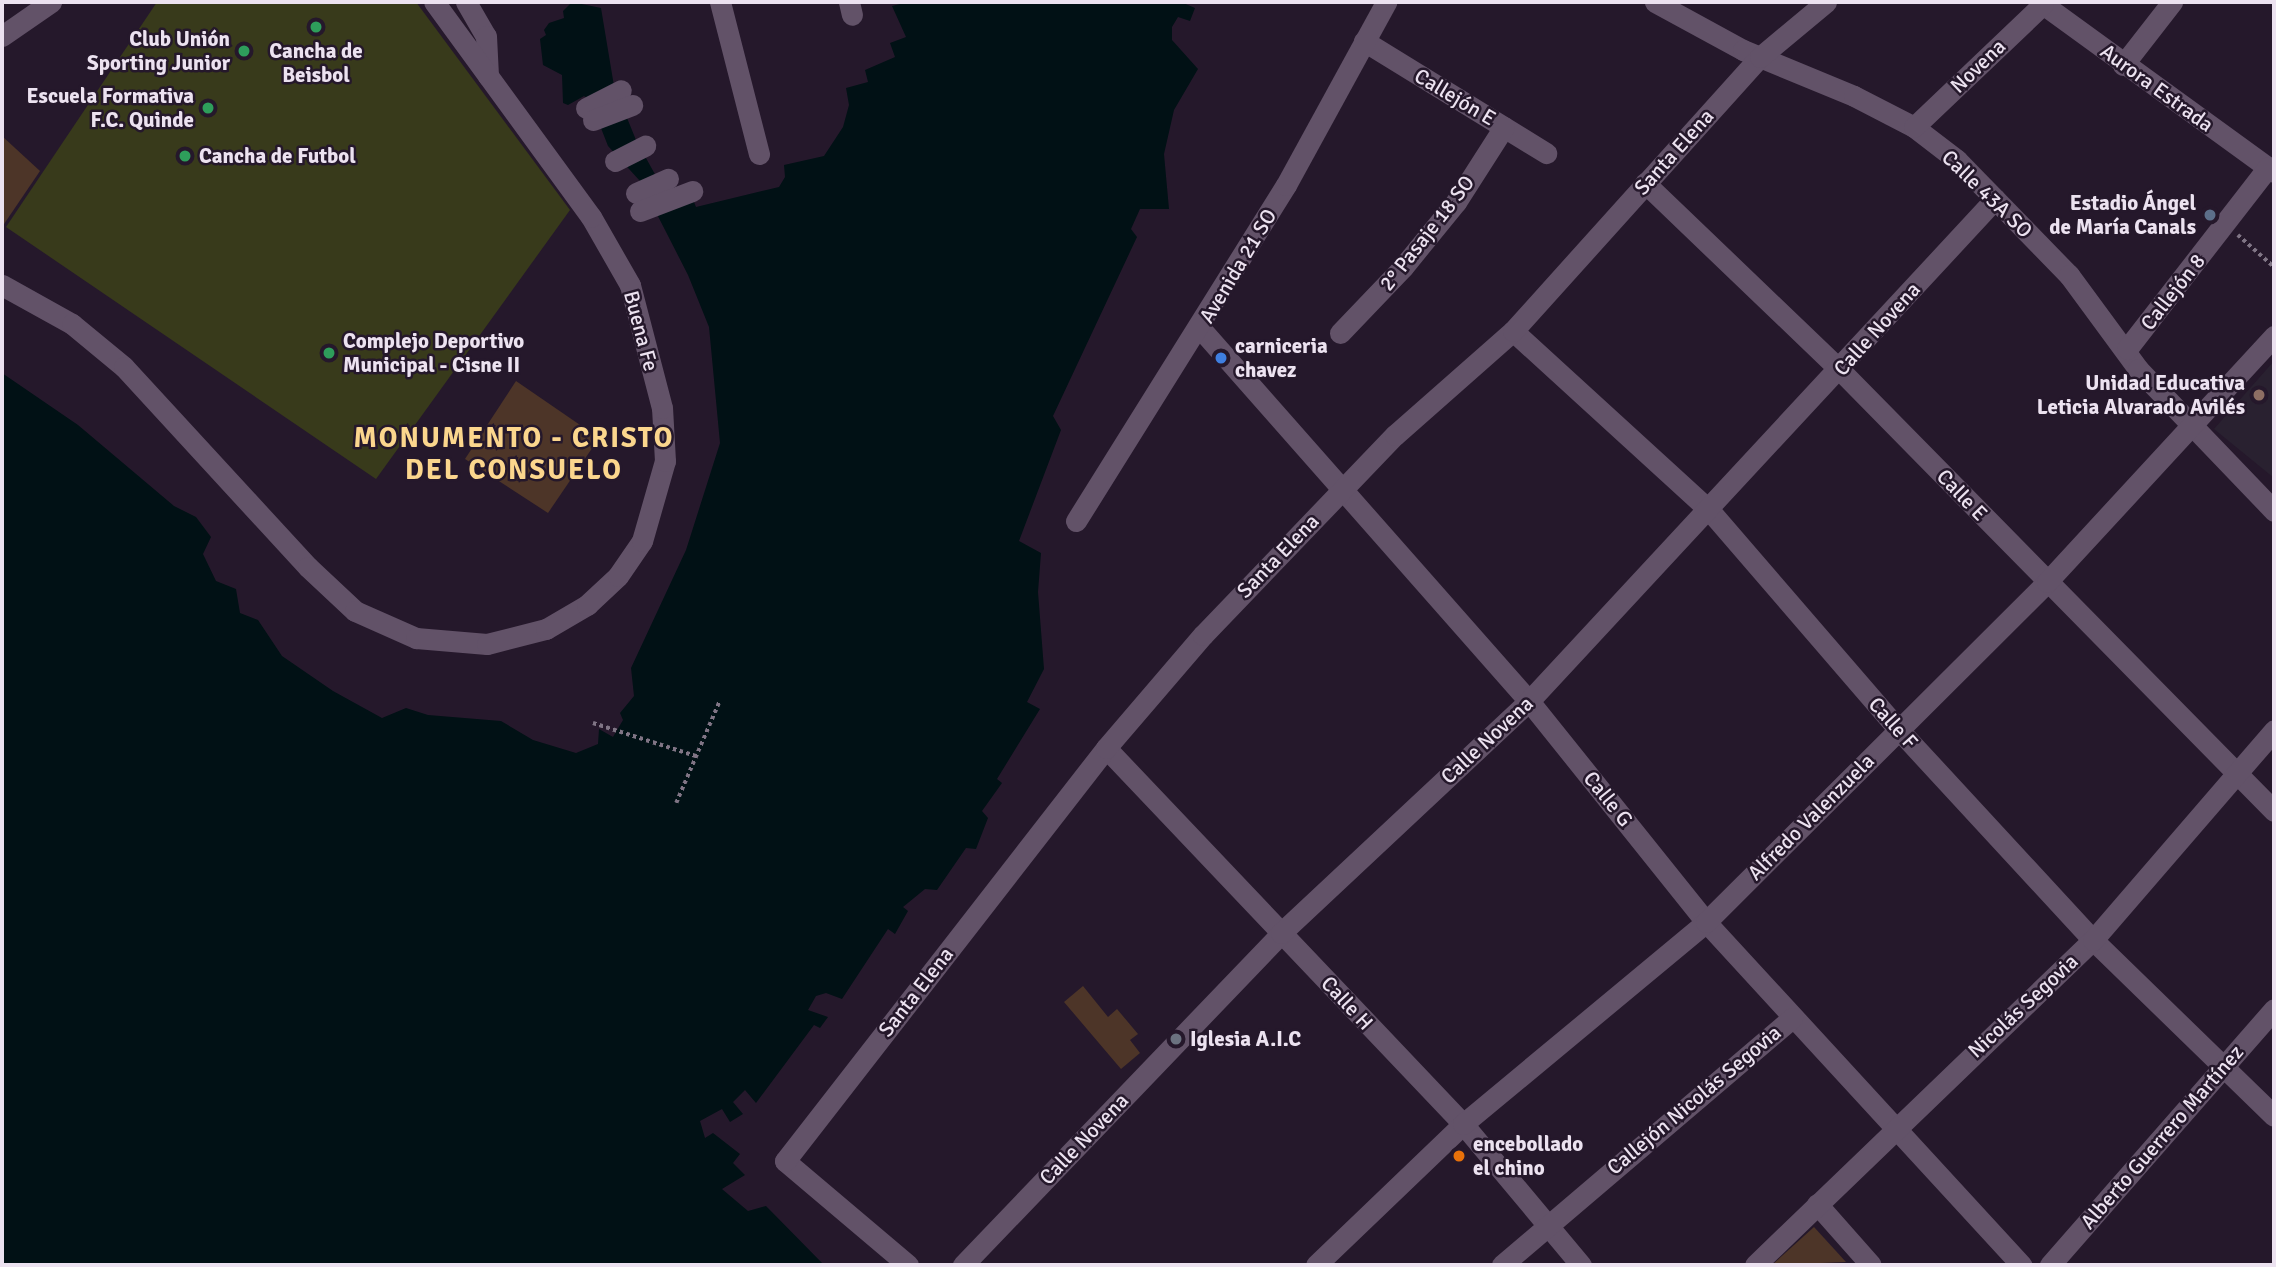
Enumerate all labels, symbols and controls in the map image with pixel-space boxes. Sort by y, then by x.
marker: Cancha de Beisbol [308,19,324,35]
place label: Club Unión Sporting Junior [87,26,230,76]
street label: Novena [1945,34,2011,98]
place label: Cancha de Beisbol [269,38,363,88]
street label: Aurora Estrada [2096,39,2218,137]
marker: Club Unión Sporting Junior [236,43,252,59]
street label: Callejón E [1410,63,1500,131]
place label: Escuela Formativa F.C. Quinde [27,83,194,133]
marker: Escuela Formativa F.C. Quinde [200,100,216,116]
street label: Santa Elena [1629,104,1719,200]
place label: Cancha de Futbol [199,143,356,169]
street label: Calle 43A SO [1937,145,2037,243]
marker: Cancha de Futbol [177,148,193,164]
street label: 2° Pasaje 18 SO [1374,170,1480,296]
place label: Estadio Ángel de María Canals [2049,190,2196,240]
street label: Avenida 21 SO [1194,204,1282,328]
marker: Estadio Ángel de María Canals [2202,207,2218,223]
street label: Callejón 8 [2135,249,2211,335]
street label: Calle Novena [1828,277,1926,381]
street label: Buena Fe [618,288,664,374]
place label: Complejo Deportivo Municipal - Cisne II [343,328,524,378]
place label: carniceria chavez [1235,333,1328,383]
marker: Complejo Deportivo Municipal - Cisne II [321,345,337,361]
marker: carniceria chavez [1213,350,1229,366]
place label: Unidad Educativa Leticia Alvarado Avilés [2037,370,2245,420]
marker: Unidad Educativa Leticia Alvarado Avilés [2251,387,2267,403]
district label: MONUMENTO - CRISTO DEL CONSUELO [356,421,672,487]
street label: Calle E [1931,464,1993,526]
street label: Santa Elena [1232,509,1324,603]
street label: Calle Novena [1436,691,1538,789]
street label: Calle F [1863,692,1923,754]
street label: Alfredo Valenzuela [1743,749,1879,885]
street label: Calle G [1578,766,1638,832]
street label: Santa Elena [873,942,959,1042]
street label: Nicolás Segovia [1963,949,2083,1063]
street label: Calle H [1316,971,1378,1035]
street label: Callejón Nicolás Segovia [1602,1020,1786,1180]
place label: Iglesia A.I.C [1190,1026,1301,1052]
marker: Iglesia A.I.C [1168,1031,1184,1047]
street label: Alberto Guerrero Martínez [2075,1040,2249,1234]
street label: Calle Novena [1034,1088,1134,1190]
place label: encebollado el chino [1473,1131,1583,1181]
marker: encebollado el chino [1451,1148,1467,1164]

